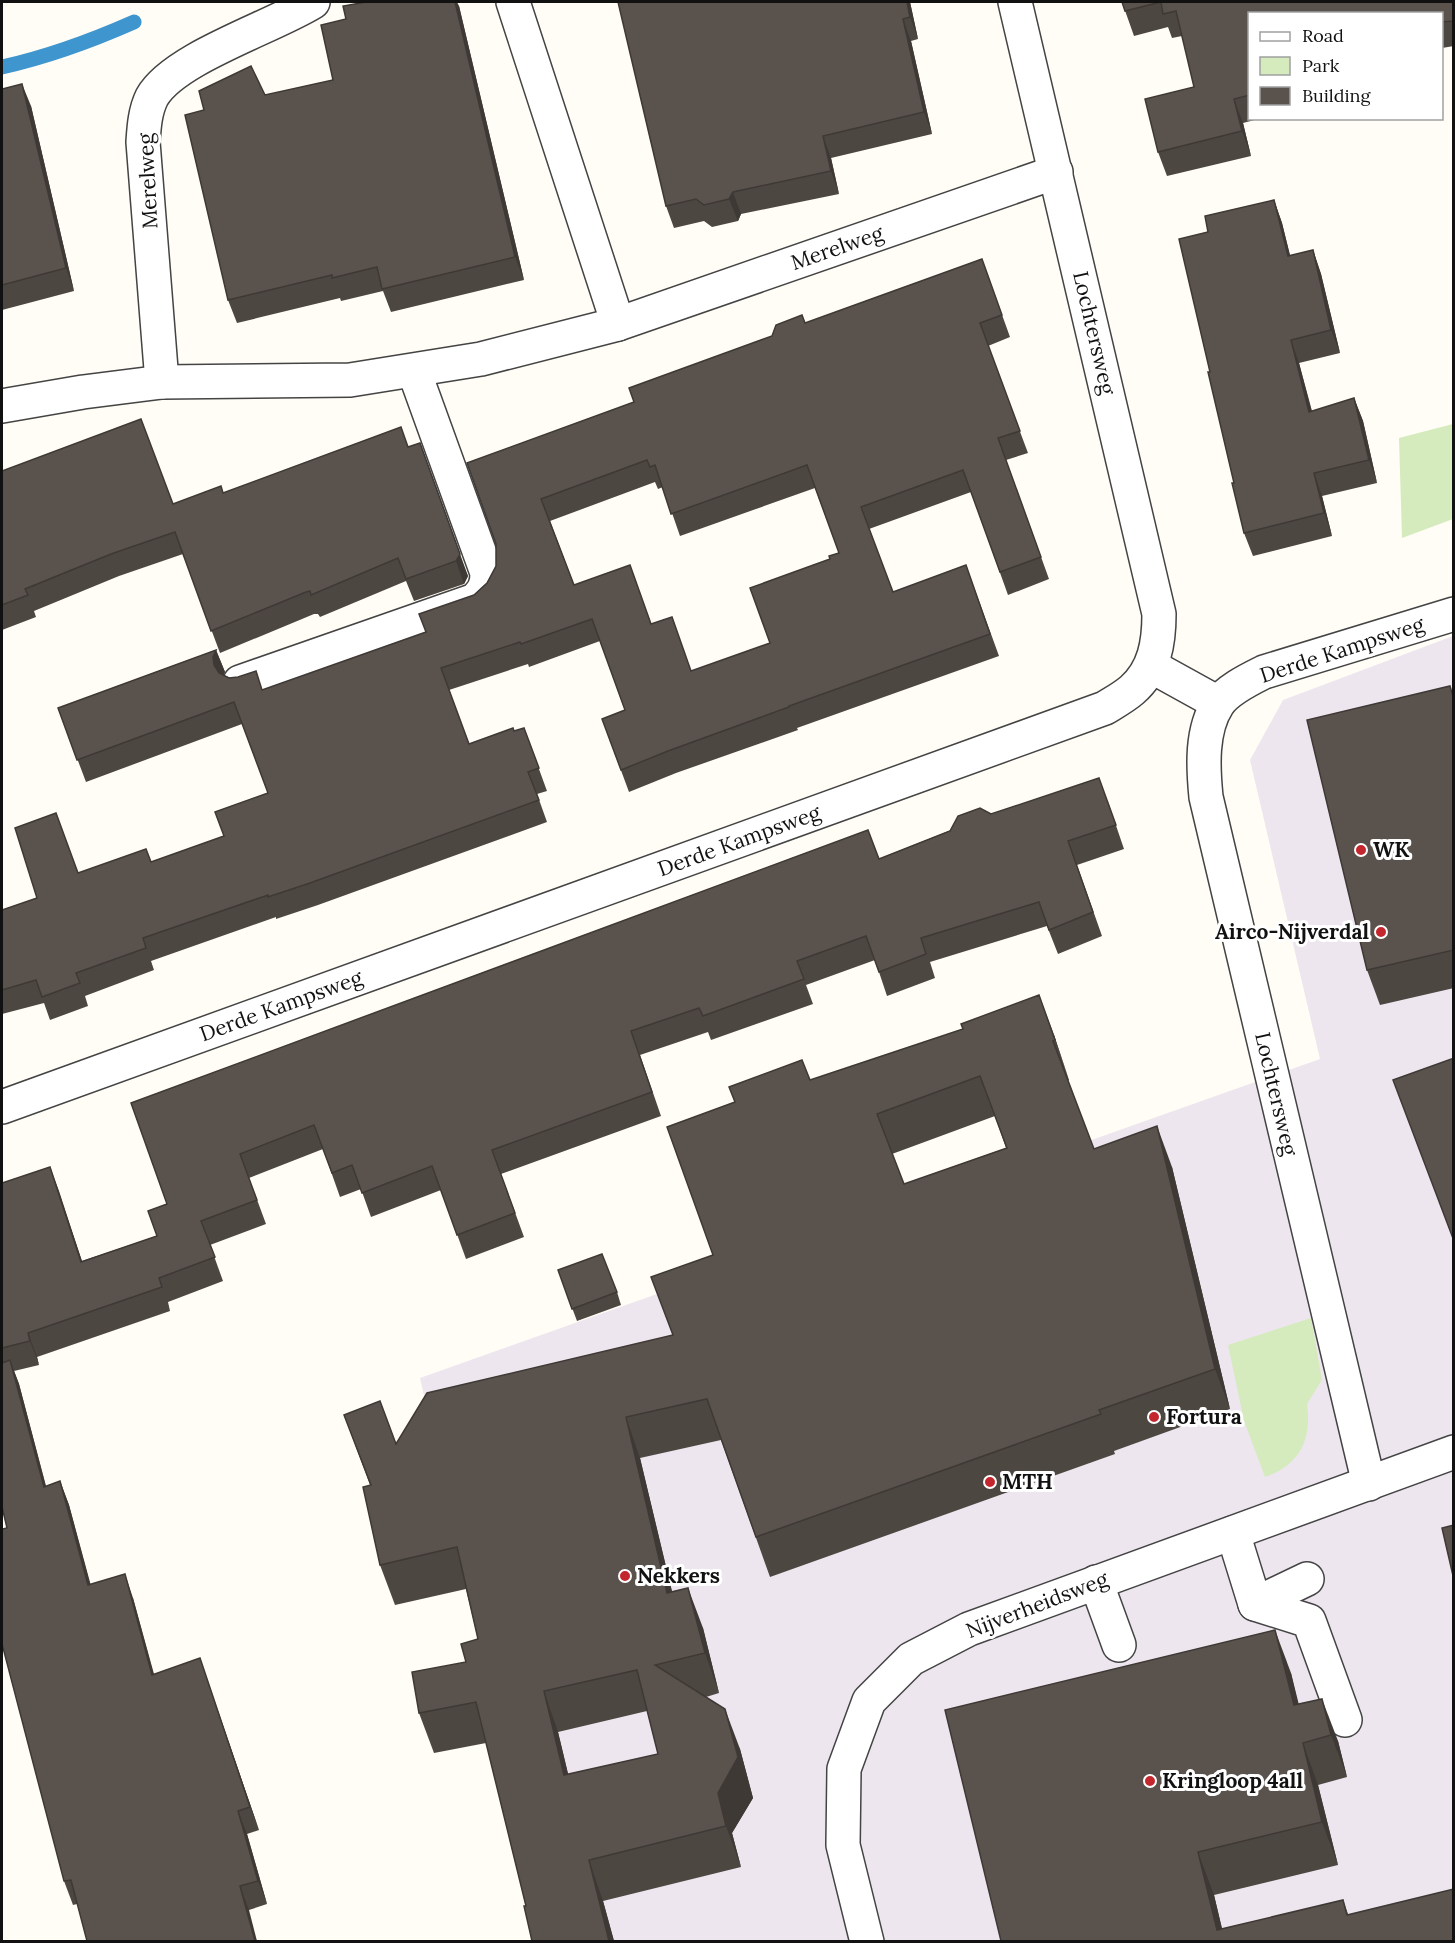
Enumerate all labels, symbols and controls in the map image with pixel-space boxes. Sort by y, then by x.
legend [1248,12,1443,120]
text: Road [1302,24,1344,47]
text: Park [1302,54,1340,77]
text: Building [1302,84,1372,107]
street label: Merelweg [131,132,163,230]
street label: Merelweg [787,219,887,276]
street label: Lochtersweg [1067,269,1122,398]
street label: Derde Kampsweg [1256,610,1428,689]
street label: Derde Kampsweg [654,798,824,882]
place label: WK [1373,836,1409,863]
marker: WK [1354,843,1368,857]
place label: Airco-Nijverdal [1215,918,1369,945]
marker: Airco-Nijverdal [1374,925,1388,939]
street label: Derde Kampsweg [196,963,366,1047]
street label: Lochtersweg [1249,1030,1304,1159]
place label: Fortura [1166,1403,1242,1430]
marker: Fortura [1147,1410,1161,1424]
place label: MTH [1002,1468,1053,1495]
marker: MTH [983,1475,997,1489]
place label: Nekkers [637,1562,720,1589]
street label: Nijverheidsweg [962,1565,1112,1644]
marker: Nekkers [618,1569,632,1583]
place label: Kringloop 4all [1162,1767,1303,1794]
marker: Kringloop 4all [1143,1774,1157,1788]

